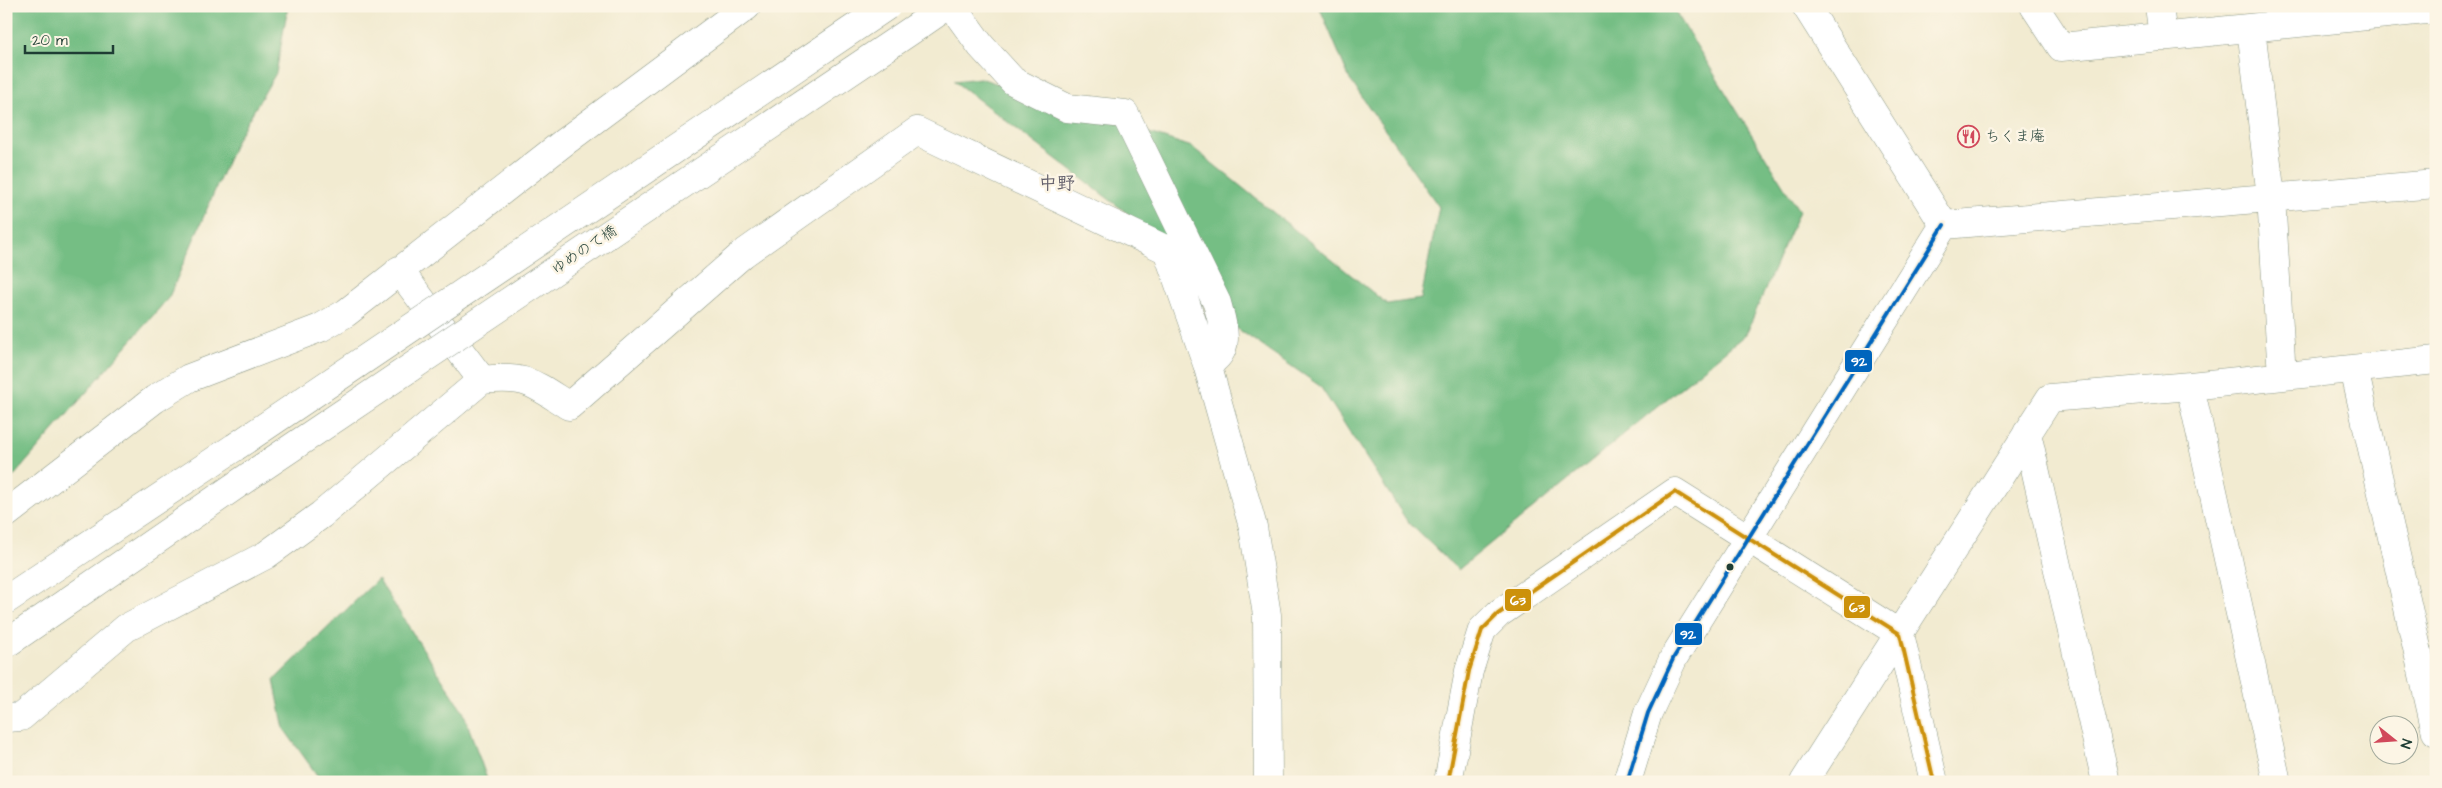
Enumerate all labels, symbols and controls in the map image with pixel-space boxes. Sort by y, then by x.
scale bar [25,22,112,54]
text: 20 m [32,30,68,51]
restaurant icon: ちくま庵 [1957,124,1981,148]
place label: ちくま庵 [1985,126,2045,147]
district label: 中野 [1039,171,1075,196]
street label: ゆめのて橋 [547,220,621,280]
line badge: 92 [1844,349,1873,373]
text: 92 [1851,352,1868,372]
unlabelled marker [1725,562,1735,572]
line badge: 63 [1504,588,1532,612]
text: 63 [1510,591,1527,611]
line badge: 63 [1843,595,1871,619]
text: 63 [1849,598,1866,618]
line badge: 92 [1674,622,1703,646]
text: 92 [1680,625,1697,645]
north arrow [2370,716,2420,766]
text: N [2395,736,2416,751]

